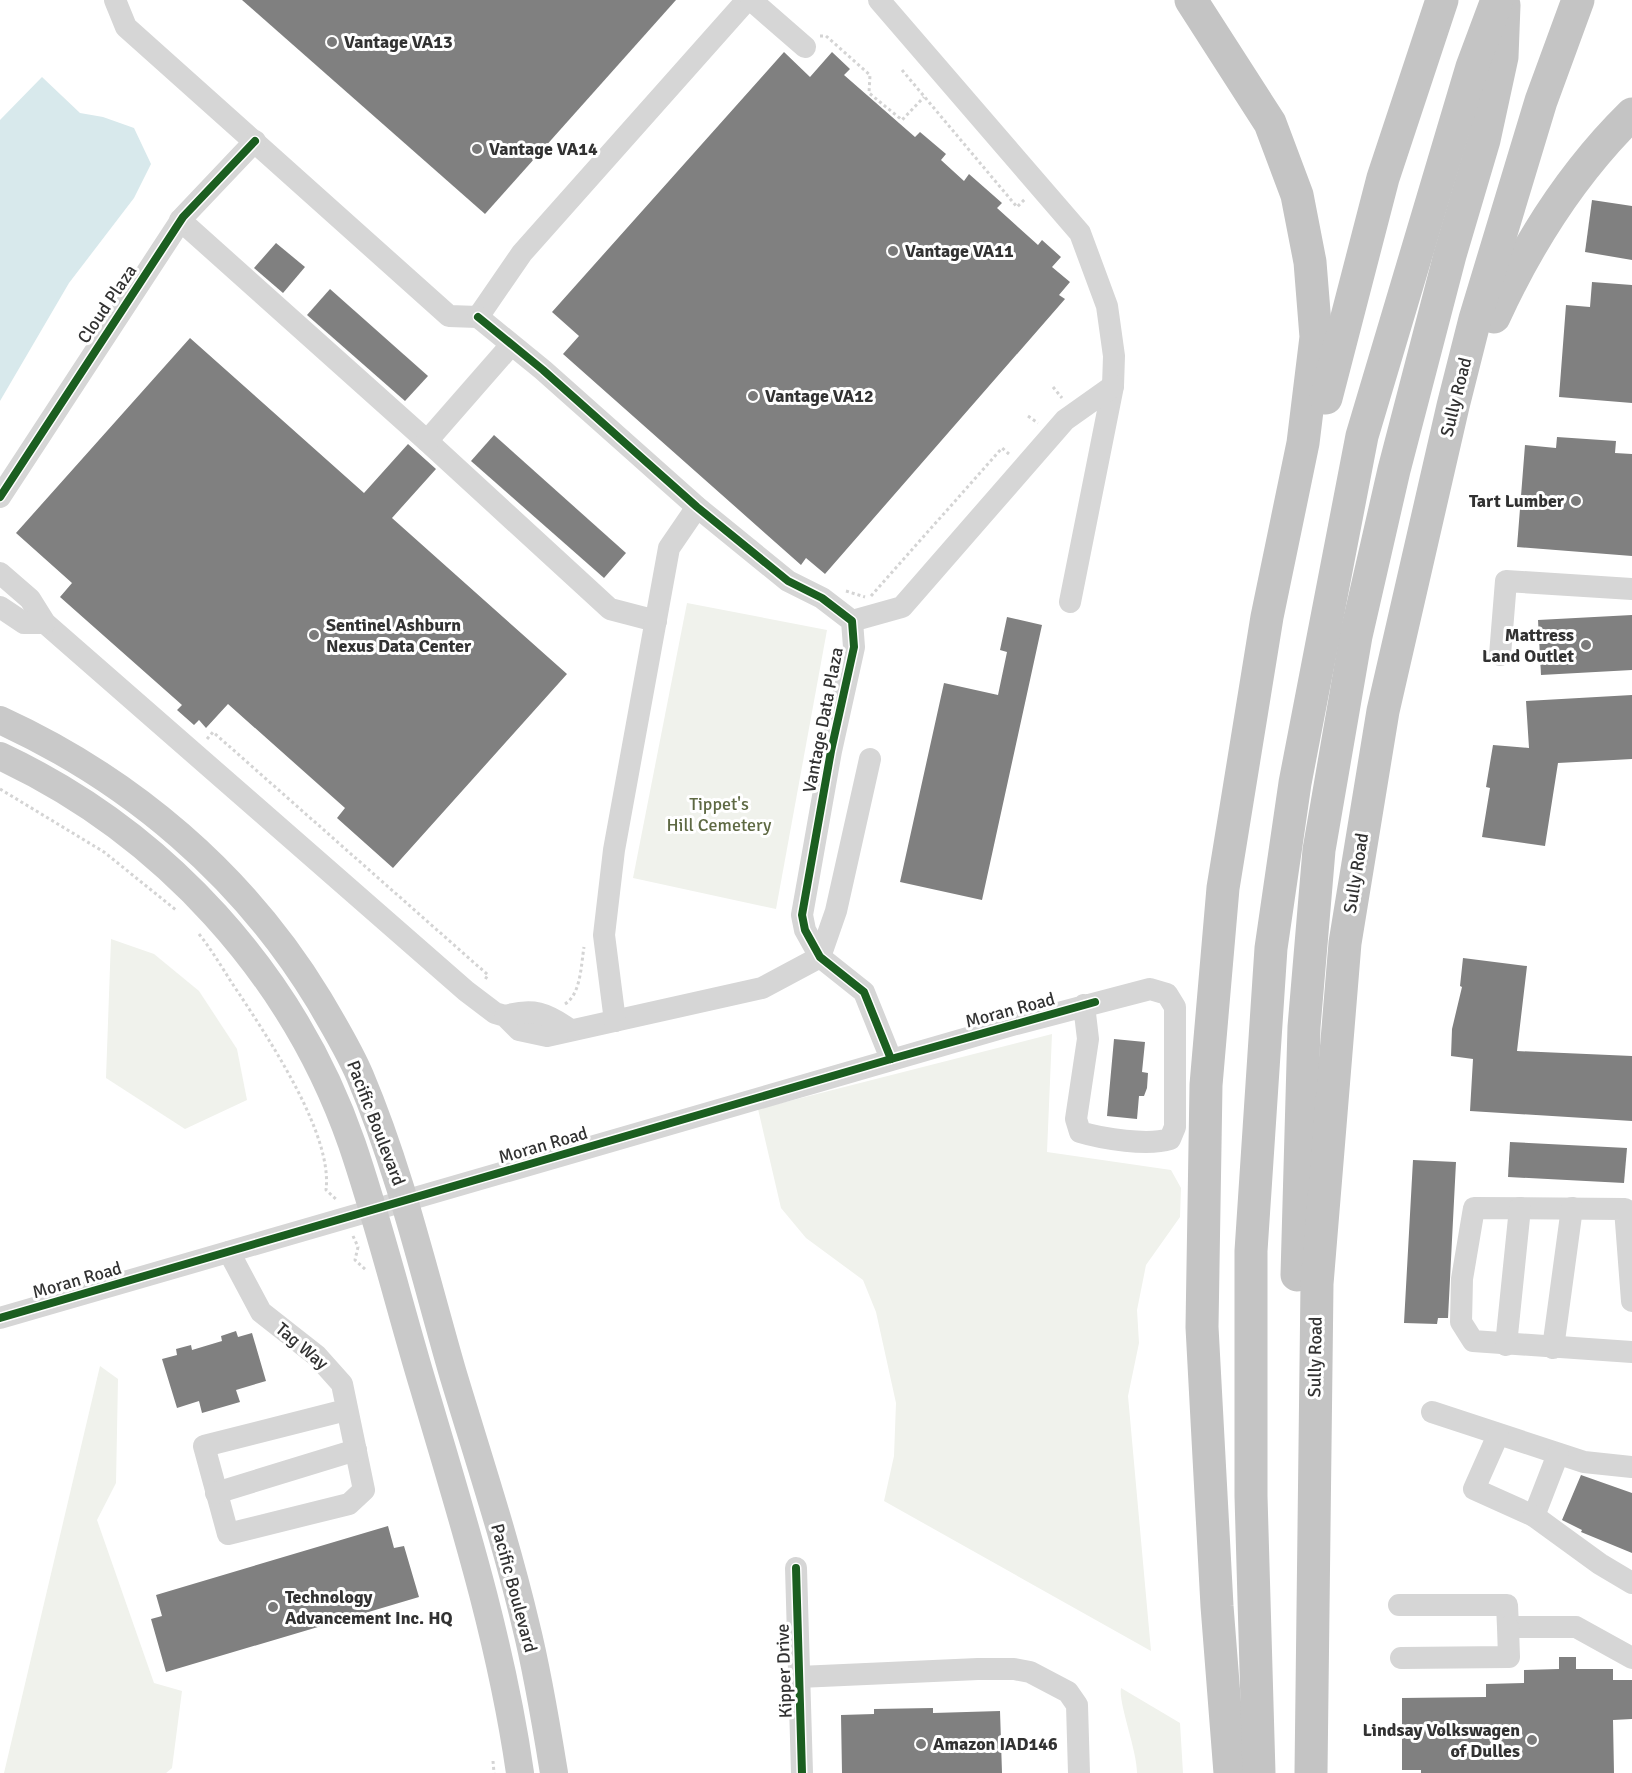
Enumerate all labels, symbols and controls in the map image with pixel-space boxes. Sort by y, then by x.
place label: Vantage VA13 [344,31,453,53]
marker: Vantage VA13 [325,35,339,49]
place label: Vantage VA14 [489,138,598,160]
marker: Vantage VA14 [470,142,484,156]
place label: Vantage VA11 [905,240,1014,262]
marker: Vantage VA11 [886,244,900,258]
street label: Cloud Plaza [73,260,141,348]
street label: Sully Road [1436,355,1476,439]
place label: Vantage VA12 [765,385,874,407]
marker: Vantage VA12 [746,389,760,403]
place label: Tart Lumber [1469,490,1565,512]
marker: Tart Lumber [1569,494,1583,508]
place label: Sentinel Ashburn Nexus Data Center [326,614,472,657]
place label: Mattress Land Outlet [1482,624,1574,667]
marker: Sentinel Ashburn Nexus Data Center [307,628,321,642]
marker: Mattress Land Outlet [1579,638,1593,652]
street label: Vantage Data Plaza [798,645,848,795]
park label: Tippet's Hill Cemetery [666,793,772,836]
street label: Sully Road [1339,831,1373,915]
street label: Moran Road [963,987,1057,1033]
street label: Pacific Boulevard [342,1057,410,1189]
street label: Moran Road [496,1122,590,1168]
street label: Moran Road [30,1257,124,1303]
street label: Sully Road [1303,1316,1327,1398]
street label: Tag Way [271,1318,333,1375]
street label: Pacific Boulevard [486,1521,542,1655]
place label: Technology Advancement Inc. HQ [285,1586,453,1629]
marker: Technology Advancement Inc. HQ [266,1600,280,1614]
street label: Kipper Drive [771,1623,797,1719]
place label: Lindsay Volkswagen of Dulles [1362,1719,1520,1762]
place label: Amazon IAD146 [933,1733,1058,1755]
marker: Lindsay Volkswagen of Dulles [1525,1733,1539,1747]
marker: Amazon IAD146 [914,1737,928,1751]

